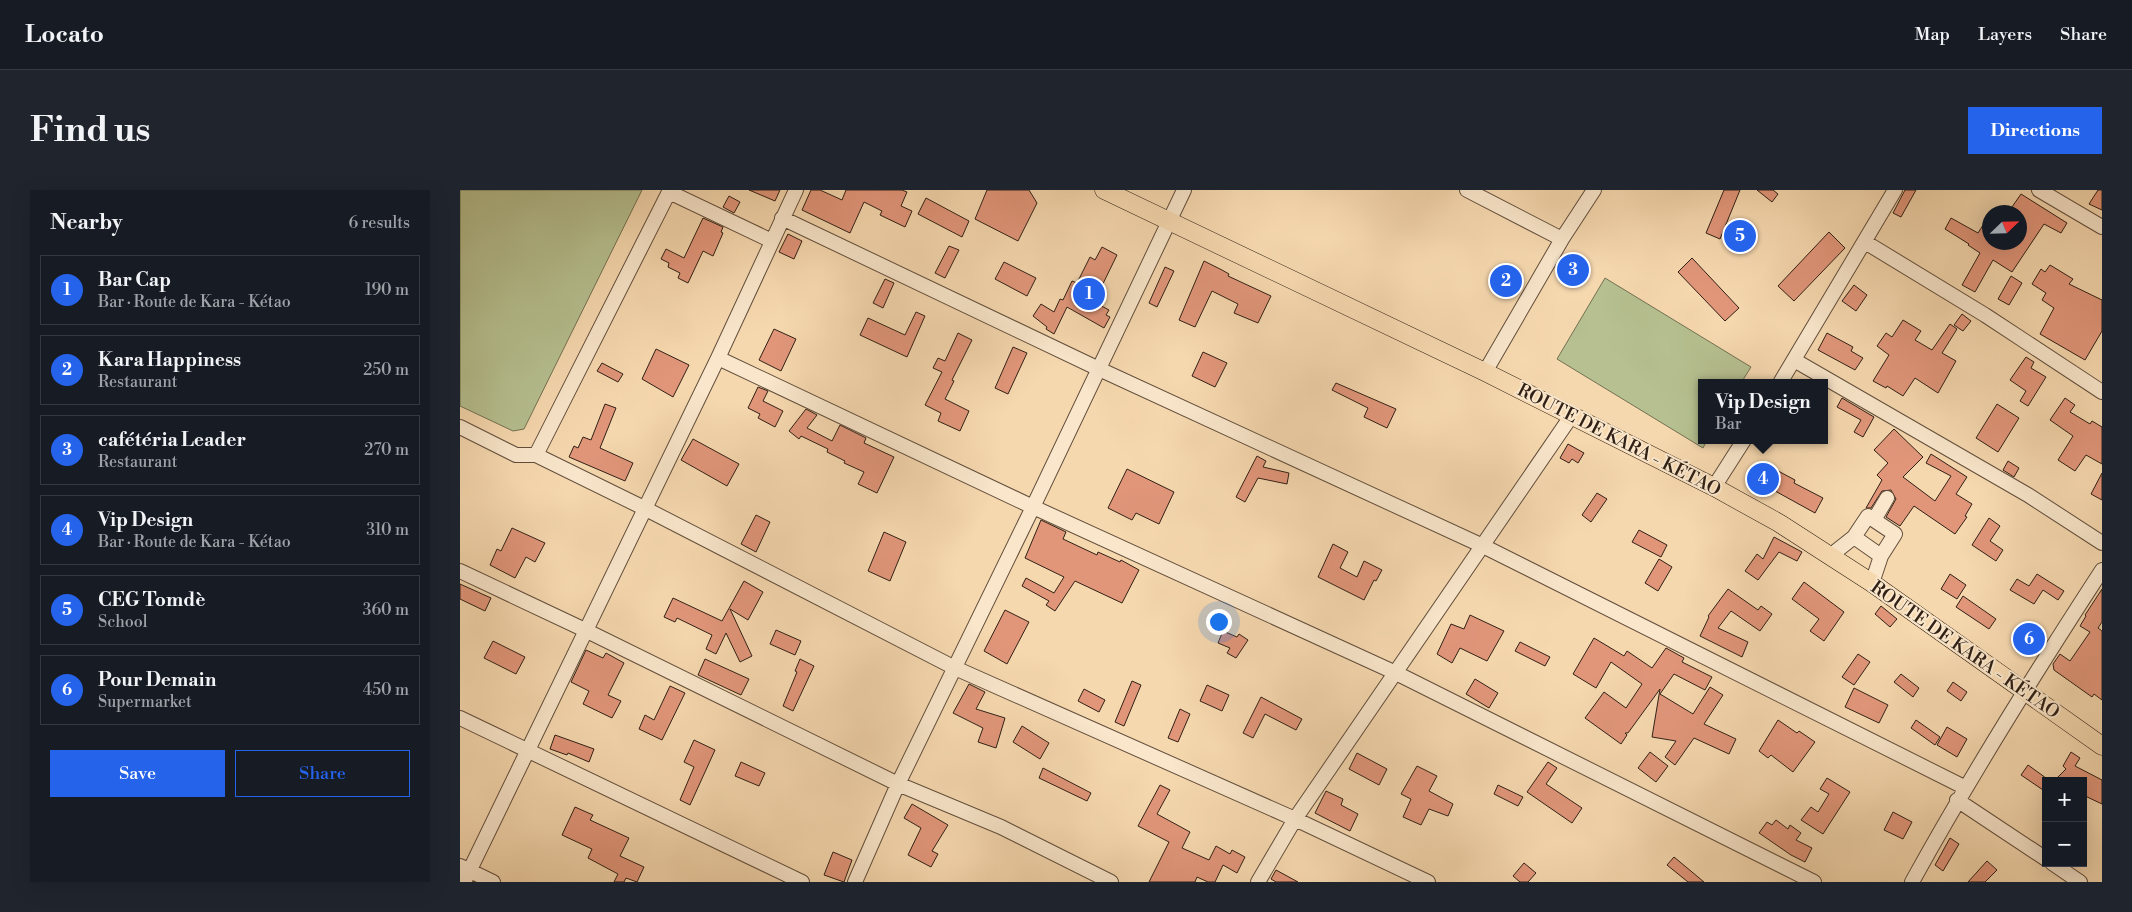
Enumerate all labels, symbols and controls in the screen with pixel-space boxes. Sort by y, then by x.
text: Locato [25,20,104,50]
text: Map [1915,23,1950,46]
text: Layers [1978,23,2032,46]
text: Share [2060,23,2107,46]
button: Directions [1968,107,2102,154]
text: Find us [30,109,150,152]
north arrow [1982,205,2027,250]
text: Nearby [50,210,123,236]
text: 6 results [349,213,410,233]
pin: 5 [1724,217,1756,255]
pin: 3 [1557,251,1589,289]
pin: 2 [1490,262,1522,300]
text: Bar Cap [98,268,171,292]
pin: 1 [1073,275,1105,313]
text: 1 [63,280,71,300]
text: 190 m [365,280,409,300]
text: Bar · Route de Kara - Kétao [98,292,291,312]
text: Kara Happiness [98,348,241,372]
text: 2 [62,360,72,380]
text: 250 m [363,360,409,380]
text: Restaurant [98,372,177,392]
street label: ROUTE DE KARA - KÉTAO [1513,379,1725,501]
popup [1698,379,1828,444]
text: Vip Design [1715,390,1811,414]
text: Bar [1715,414,1742,434]
text: cafétéria Leader [98,428,246,452]
text: 3 [62,440,72,460]
text: 270 m [364,440,409,460]
text: Restaurant [98,452,177,472]
pin: 4 [1747,460,1779,498]
text: Vip Design [98,508,193,532]
text: 4 [62,520,72,540]
text: 310 m [366,520,409,540]
text: Bar · Route de Kara - Kétao [98,532,291,552]
street label: ROUTE DE KARA - KÉTAO [1866,576,2064,724]
text: CEG Tomdè [98,588,205,612]
text: 5 [62,600,72,620]
text: 360 m [363,600,409,620]
your location [1206,609,1232,635]
text: School [98,612,147,632]
pin: 6 [2013,620,2045,658]
text: Pour Demain [98,668,216,692]
text: 6 [62,680,72,700]
text: 450 m [363,680,409,700]
text: Supermarket [98,692,192,712]
button: Save [50,750,225,797]
button: Share [235,750,410,797]
map controls [2042,777,2087,867]
button: + [2042,777,2087,822]
button: − [2042,822,2087,867]

